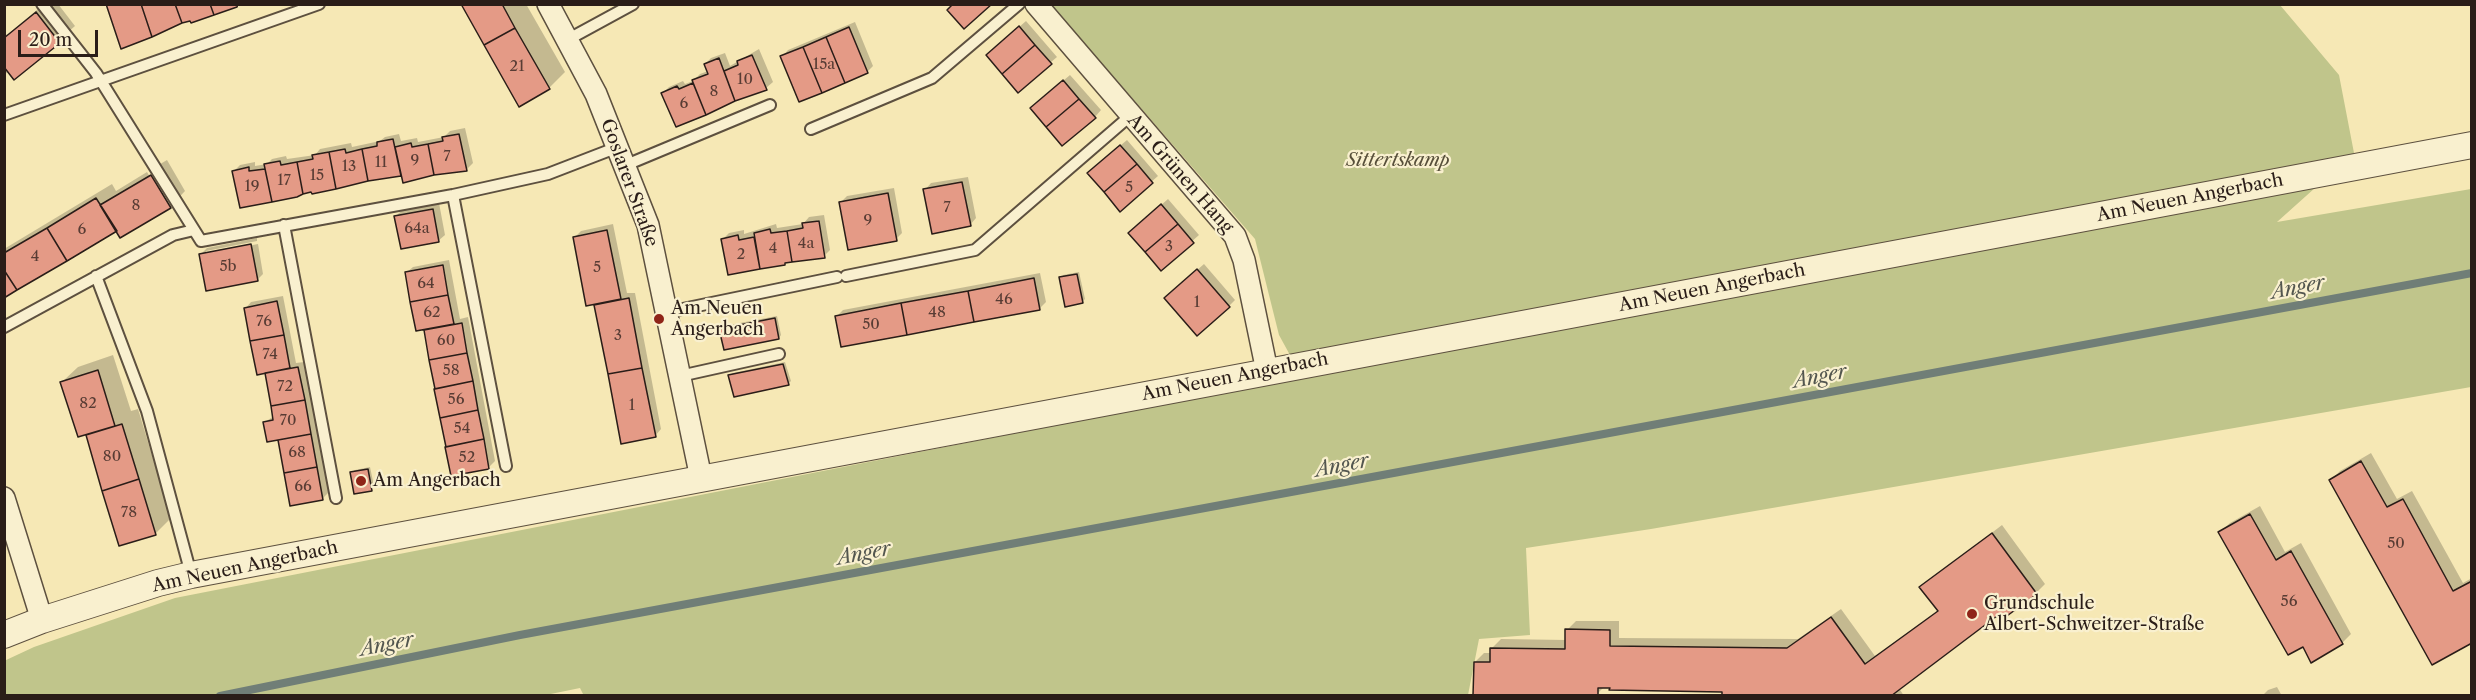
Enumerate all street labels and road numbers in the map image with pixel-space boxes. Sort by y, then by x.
street label: Am Grünen Hang [1122,110,1238,238]
street label: Goslarer Straße [596,116,662,250]
street label: Am Neuen Angerbach [2095,169,2285,227]
street label: Am Neuen Angerbach [1617,259,1807,317]
street label: Am Neuen Angerbach [1140,348,1330,406]
street label: Am Neuen Angerbach [150,537,340,597]

